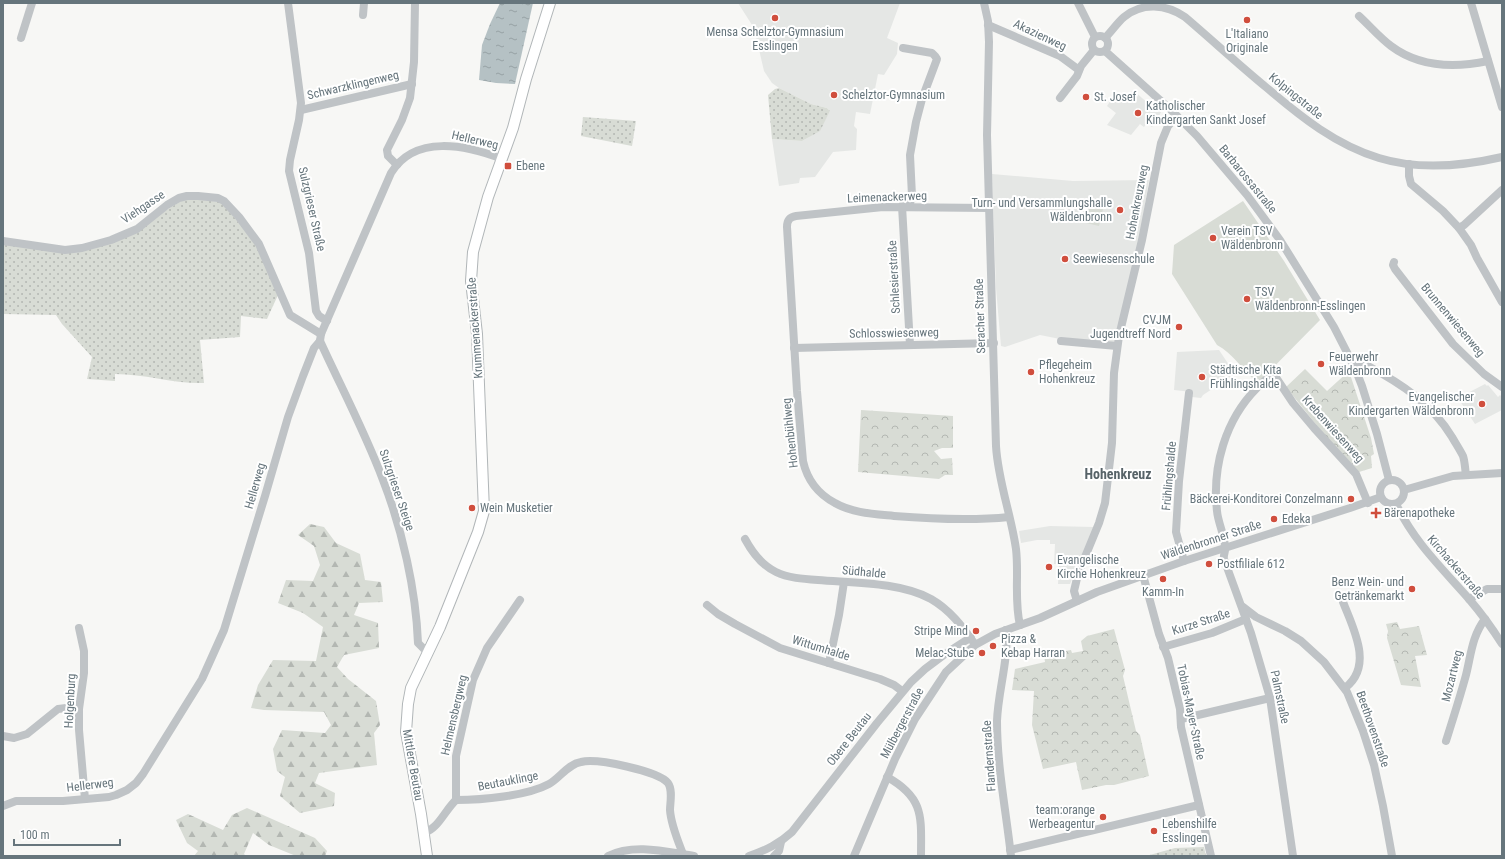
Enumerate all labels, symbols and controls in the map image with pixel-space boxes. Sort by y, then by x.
marker: Mensa Schelztor-Gymnasium Esslingen [770,13,780,23]
marker: L'Italiano Originale [1242,15,1252,25]
street label: Akazienweg [1011,17,1069,53]
place label: Mensa Schelztor-Gymnasium Esslingen [706,25,844,53]
place label: L'Italiano Originale [1225,27,1269,55]
street label: Schwarzklingenweg [306,68,400,102]
street label: Kolpingstraße [1266,70,1326,122]
place label: Schelztor-Gymnasium [842,88,945,102]
marker: Schelztor-Gymnasium [829,90,839,100]
place label: St. Josef [1094,90,1137,104]
marker: St. Josef [1081,92,1091,102]
place label: Katholischer Kindergarten Sankt Josef [1146,99,1266,127]
marker: Katholischer Kindergarten Sankt Josef [1133,108,1143,118]
street label: Hellerweg [450,128,500,152]
street label: Barbarossastraße [1216,142,1280,216]
place label: Ebene [516,159,545,173]
marker: Ebene [503,161,513,171]
street label: Hohenkreuzweg [1123,163,1151,240]
street label: Sulzgrieser Straße [295,165,329,253]
street label: Viehgasse [119,187,168,227]
street label: Leimenackerweg [847,189,927,205]
place label: Turn- und Versammlungshalle Wäldenbronn [972,196,1112,224]
marker: Turn- und Versammlungshalle Wäldenbronn [1115,205,1125,215]
place label: Verein TSV Wäldenbronn [1221,224,1283,252]
marker: Verein TSV Wäldenbronn [1208,233,1218,243]
street label: Schlesierstraße [885,240,903,314]
place label: Seewiesenschule [1073,252,1155,266]
marker: Seewiesenschule [1060,254,1070,264]
street label: Krummenackerstraße [464,277,486,379]
street label: Seracher Straße [972,278,988,354]
street label: Brunnenwiesenweg [1418,280,1488,360]
place label: TSV Wäldenbronn-Esslingen [1255,285,1366,313]
marker: TSV Wäldenbronn-Esslingen [1242,294,1252,304]
place label: CVJM Jugendtreff Nord [1090,313,1171,341]
marker: CVJM Jugendtreff Nord [1174,322,1184,332]
street label: Schlosswiesenweg [849,325,939,341]
place label: Feuerwehr Wäldenbronn [1329,350,1391,378]
place label: Pflegeheim Hohenkreuz [1039,358,1095,386]
marker: Feuerwehr Wäldenbronn [1316,359,1326,369]
place label: Städtische Kita Frühlingshalde [1210,363,1282,391]
marker: Pflegeheim Hohenkreuz [1026,367,1036,377]
marker: Städtische Kita Frühlingshalde [1197,372,1207,382]
place label: Evangelischer Kindergarten Wäldenbronn [1348,390,1474,418]
street label: Krebenwiesenweg [1299,393,1367,466]
street label: Hohenbühlweg [779,397,801,469]
marker: Evangelischer Kindergarten Wäldenbronn [1477,399,1487,409]
street label: Frühlingshalde [1159,440,1179,511]
street label: Sulzgrieser Steige [377,447,418,533]
street label: Hellerweg [242,461,268,511]
district label: Hohenkreuz [1084,466,1152,482]
place label: Bäckerei-Konditorei Conzelmann [1190,492,1343,506]
marker: Bäckerei-Konditorei Conzelmann [1346,494,1356,504]
place label: Wein Musketier [480,501,553,515]
marker: Wein Musketier [467,503,477,513]
place label: Bärenapotheke [1384,506,1455,520]
marker: Bärenapotheke [1371,508,1381,518]
place label: Edeka [1282,512,1311,526]
marker: Edeka [1269,514,1279,524]
street label: Wäldenbronner Straße [1159,517,1263,563]
street label: Kirchackerstraße [1424,532,1488,602]
place label: Evangelische Kirche Hohenkreuz [1057,553,1146,581]
place label: Postfiliale 612 [1217,557,1285,571]
marker: Postfiliale 612 [1204,559,1214,569]
marker: Evangelische Kirche Hohenkreuz [1044,562,1054,572]
street label: Südhalde [842,563,887,581]
marker: Kamm-In [1158,574,1168,584]
place label: Benz Wein- und Getränkemarkt [1332,575,1404,603]
marker: Benz Wein- und Getränkemarkt [1407,584,1417,594]
place label: Kamm-In [1142,585,1184,599]
street label: Kurze Straße [1170,606,1232,638]
place label: Stripe Mind [914,624,968,638]
marker: Stripe Mind [971,626,981,636]
place label: Pizza & Kebap Harran [1001,632,1065,660]
street label: Wittumhalde [790,633,852,664]
marker: Pizza & Kebap Harran [988,641,998,651]
place label: Melac-Stube [915,646,974,660]
marker: Melac-Stube [977,648,987,658]
street label: Mozartweg [1439,649,1465,703]
street label: Tobias-Mayer-Straße [1174,663,1208,761]
street label: Palmstraße [1268,669,1293,725]
street label: Holgenburg [62,673,78,729]
street label: Helmensbergweg [438,673,470,757]
street label: Mülbergerstraße [878,685,927,761]
street label: Beethovenstraße [1353,689,1393,769]
street label: Obere Beutau [824,709,874,768]
street label: Flandernstraße [980,720,998,792]
street label: Mittlere Beutau [400,728,426,802]
street label: Beutauklinge [477,768,540,794]
street label: Hellerweg [66,775,114,795]
place label: team:orange Werbeagentur [1029,803,1095,831]
marker: team:orange Werbeagentur [1098,812,1108,822]
place label: Lebenshilfe Esslingen [1162,817,1217,845]
scale bar [14,821,120,847]
marker: Lebenshilfe Esslingen [1149,826,1159,836]
text: 100 m [20,828,50,842]

